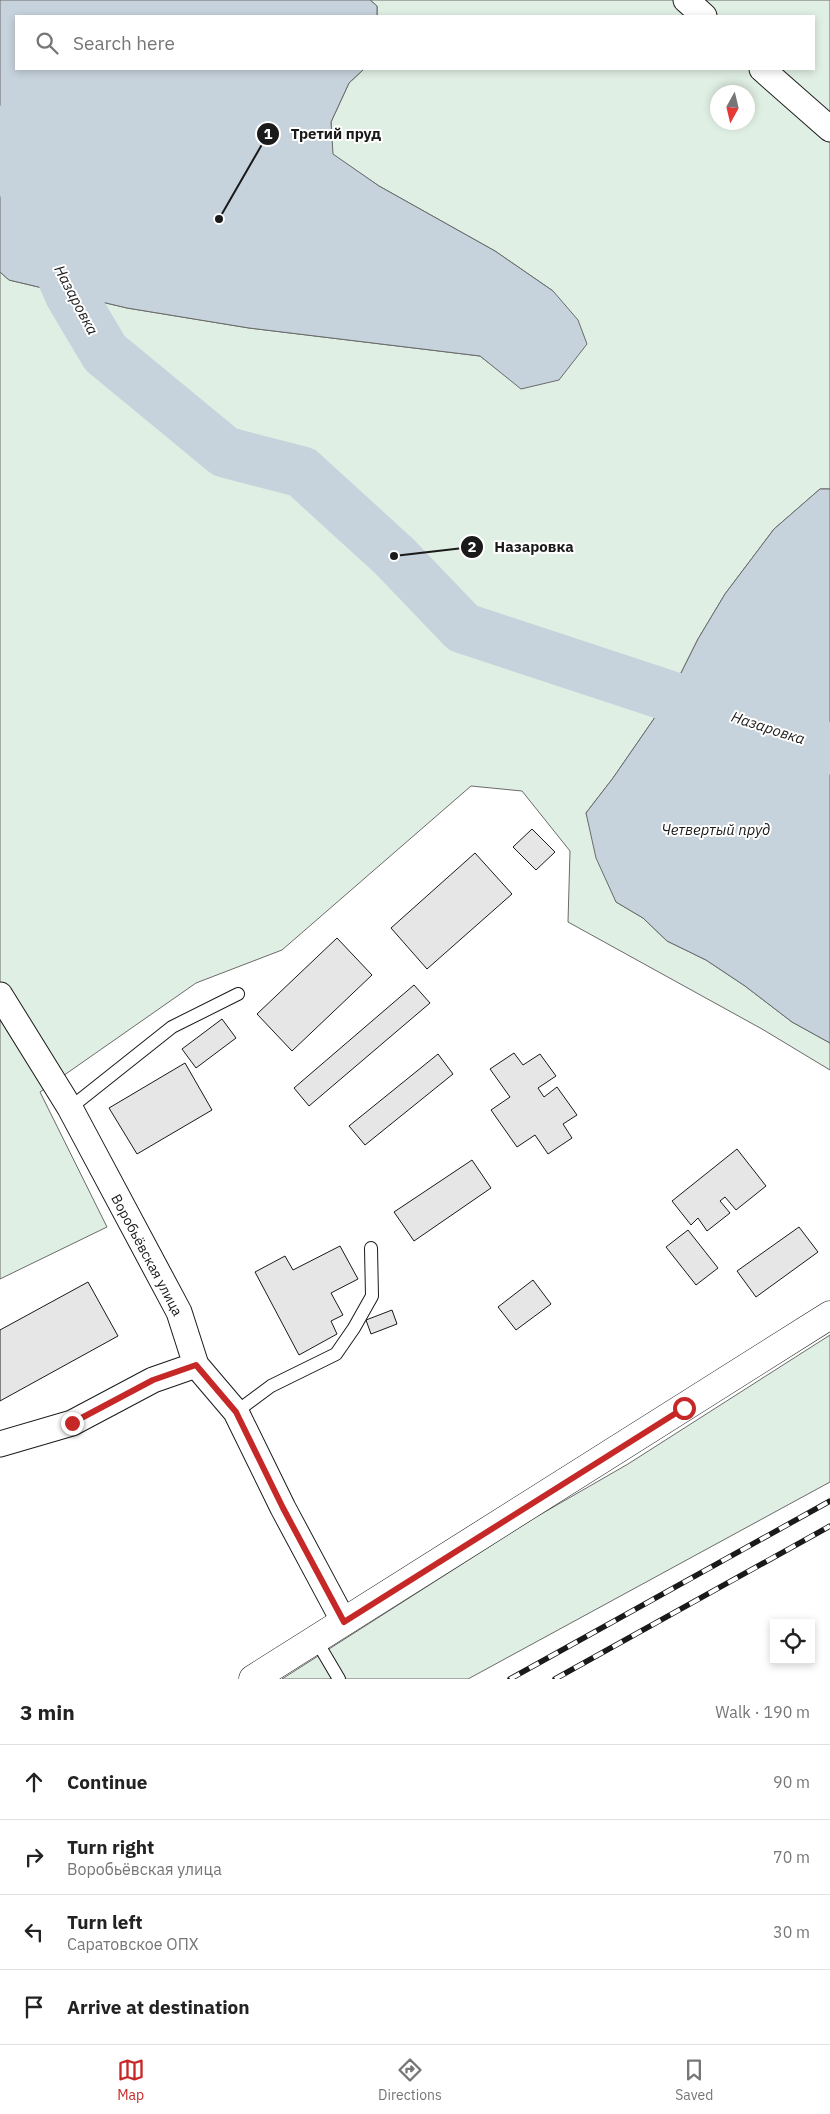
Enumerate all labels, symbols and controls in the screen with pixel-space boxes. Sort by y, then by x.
search box [15,15,815,70]
icon: search [33,29,61,57]
text: Search here [73,31,175,55]
north arrow [710,85,755,130]
callout: Третий пруд [255,119,391,149]
text: 1 [263,124,273,143]
text: Третий пруд [291,124,381,143]
water label: Назаровка [50,262,103,338]
callout: Назаровка [459,532,584,562]
text: 2 [467,537,477,556]
text: Назаровка [494,537,574,556]
water label: Назаровка [729,707,808,748]
water label: Четвертый пруд [662,820,770,839]
street label: Воробьёвская улица [107,1191,187,1319]
route start [673,1397,696,1420]
route end [61,1412,84,1435]
map controls [770,1619,815,1664]
button: locate [770,1619,815,1664]
text: 3 min [20,1698,75,1726]
text: Walk · 190 m [715,1702,810,1722]
icon: ahead [20,1768,48,1796]
text: Continue [67,1770,147,1794]
text: 90 m [773,1772,810,1792]
text: Turn right [67,1835,154,1859]
icon: right [20,1843,48,1871]
text: 70 m [773,1847,810,1867]
text: Воробьёвская улица [67,1859,222,1879]
text: Turn left [67,1910,143,1934]
icon: left [20,1918,48,1946]
text: 30 m [773,1922,810,1942]
text: Саратовское ОПХ [67,1934,199,1954]
icon: arrive [20,1993,48,2021]
text: Arrive at destination [67,1995,250,2019]
tab: Map [117,2056,145,2104]
tab: Directions [378,2056,442,2104]
tab: Saved [675,2056,713,2104]

